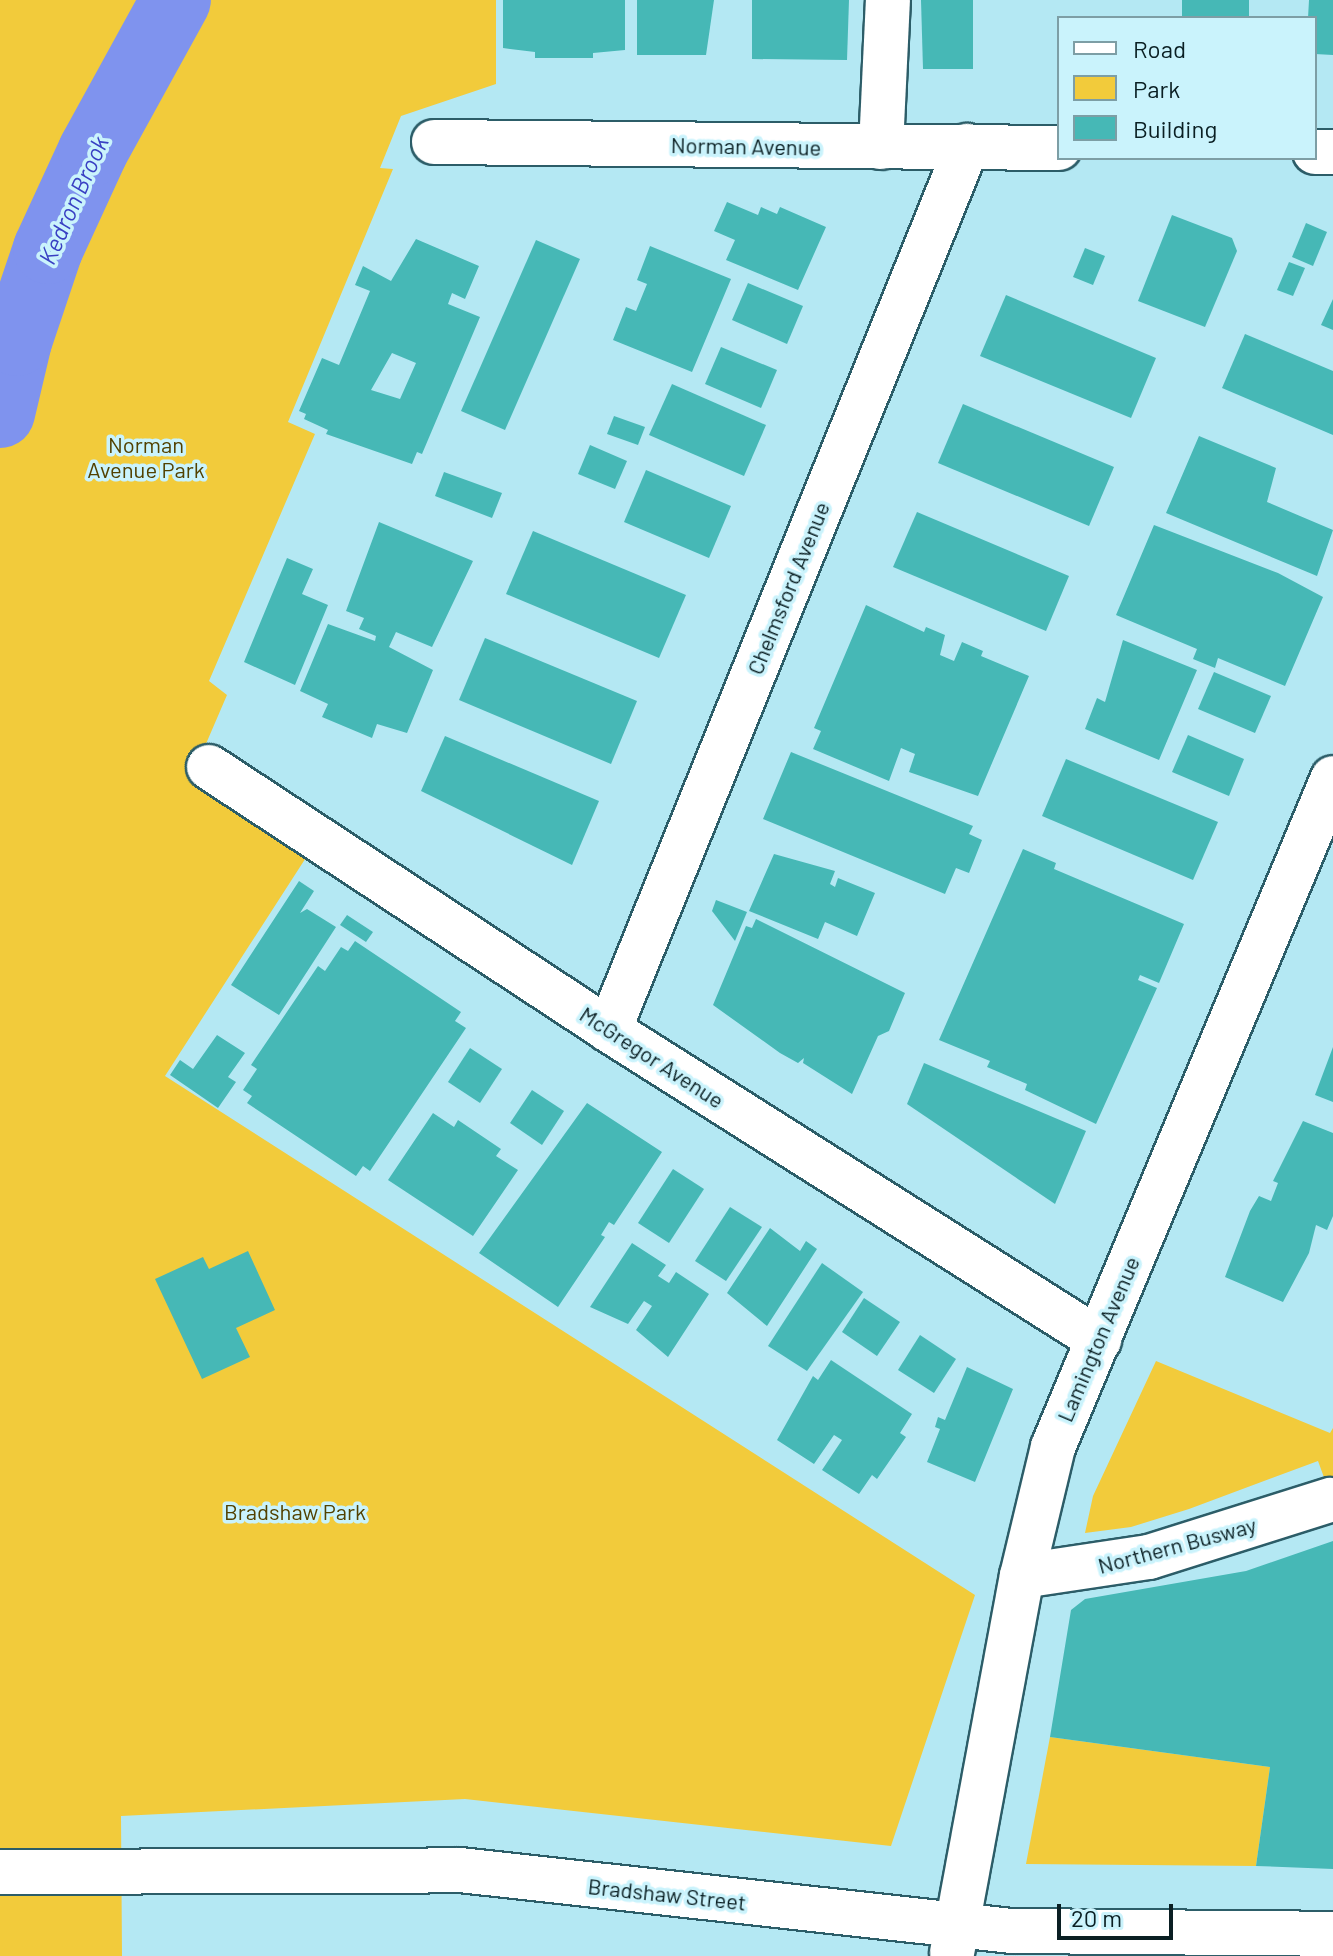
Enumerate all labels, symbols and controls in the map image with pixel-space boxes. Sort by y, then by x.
legend [1057,16,1317,160]
text: Road [1133,34,1186,63]
text: Park [1133,74,1180,103]
text: Building [1133,114,1217,143]
water label: Kedron Brook [32,131,114,269]
street label: Norman Avenue [671,131,821,161]
park label: Norman Avenue Park [87,431,205,482]
street label: Chelmsford Avenue [741,498,835,678]
street label: McGregor Avenue [575,1001,729,1113]
street label: Lamington Avenue [1051,1252,1145,1426]
park label: Bradshaw Park [224,1499,366,1525]
street label: Northern Busway [1095,1511,1259,1579]
street label: Bradshaw Street [587,1873,747,1915]
scale bar [1061,1888,1177,1938]
text: 20 m [1071,1903,1122,1932]

